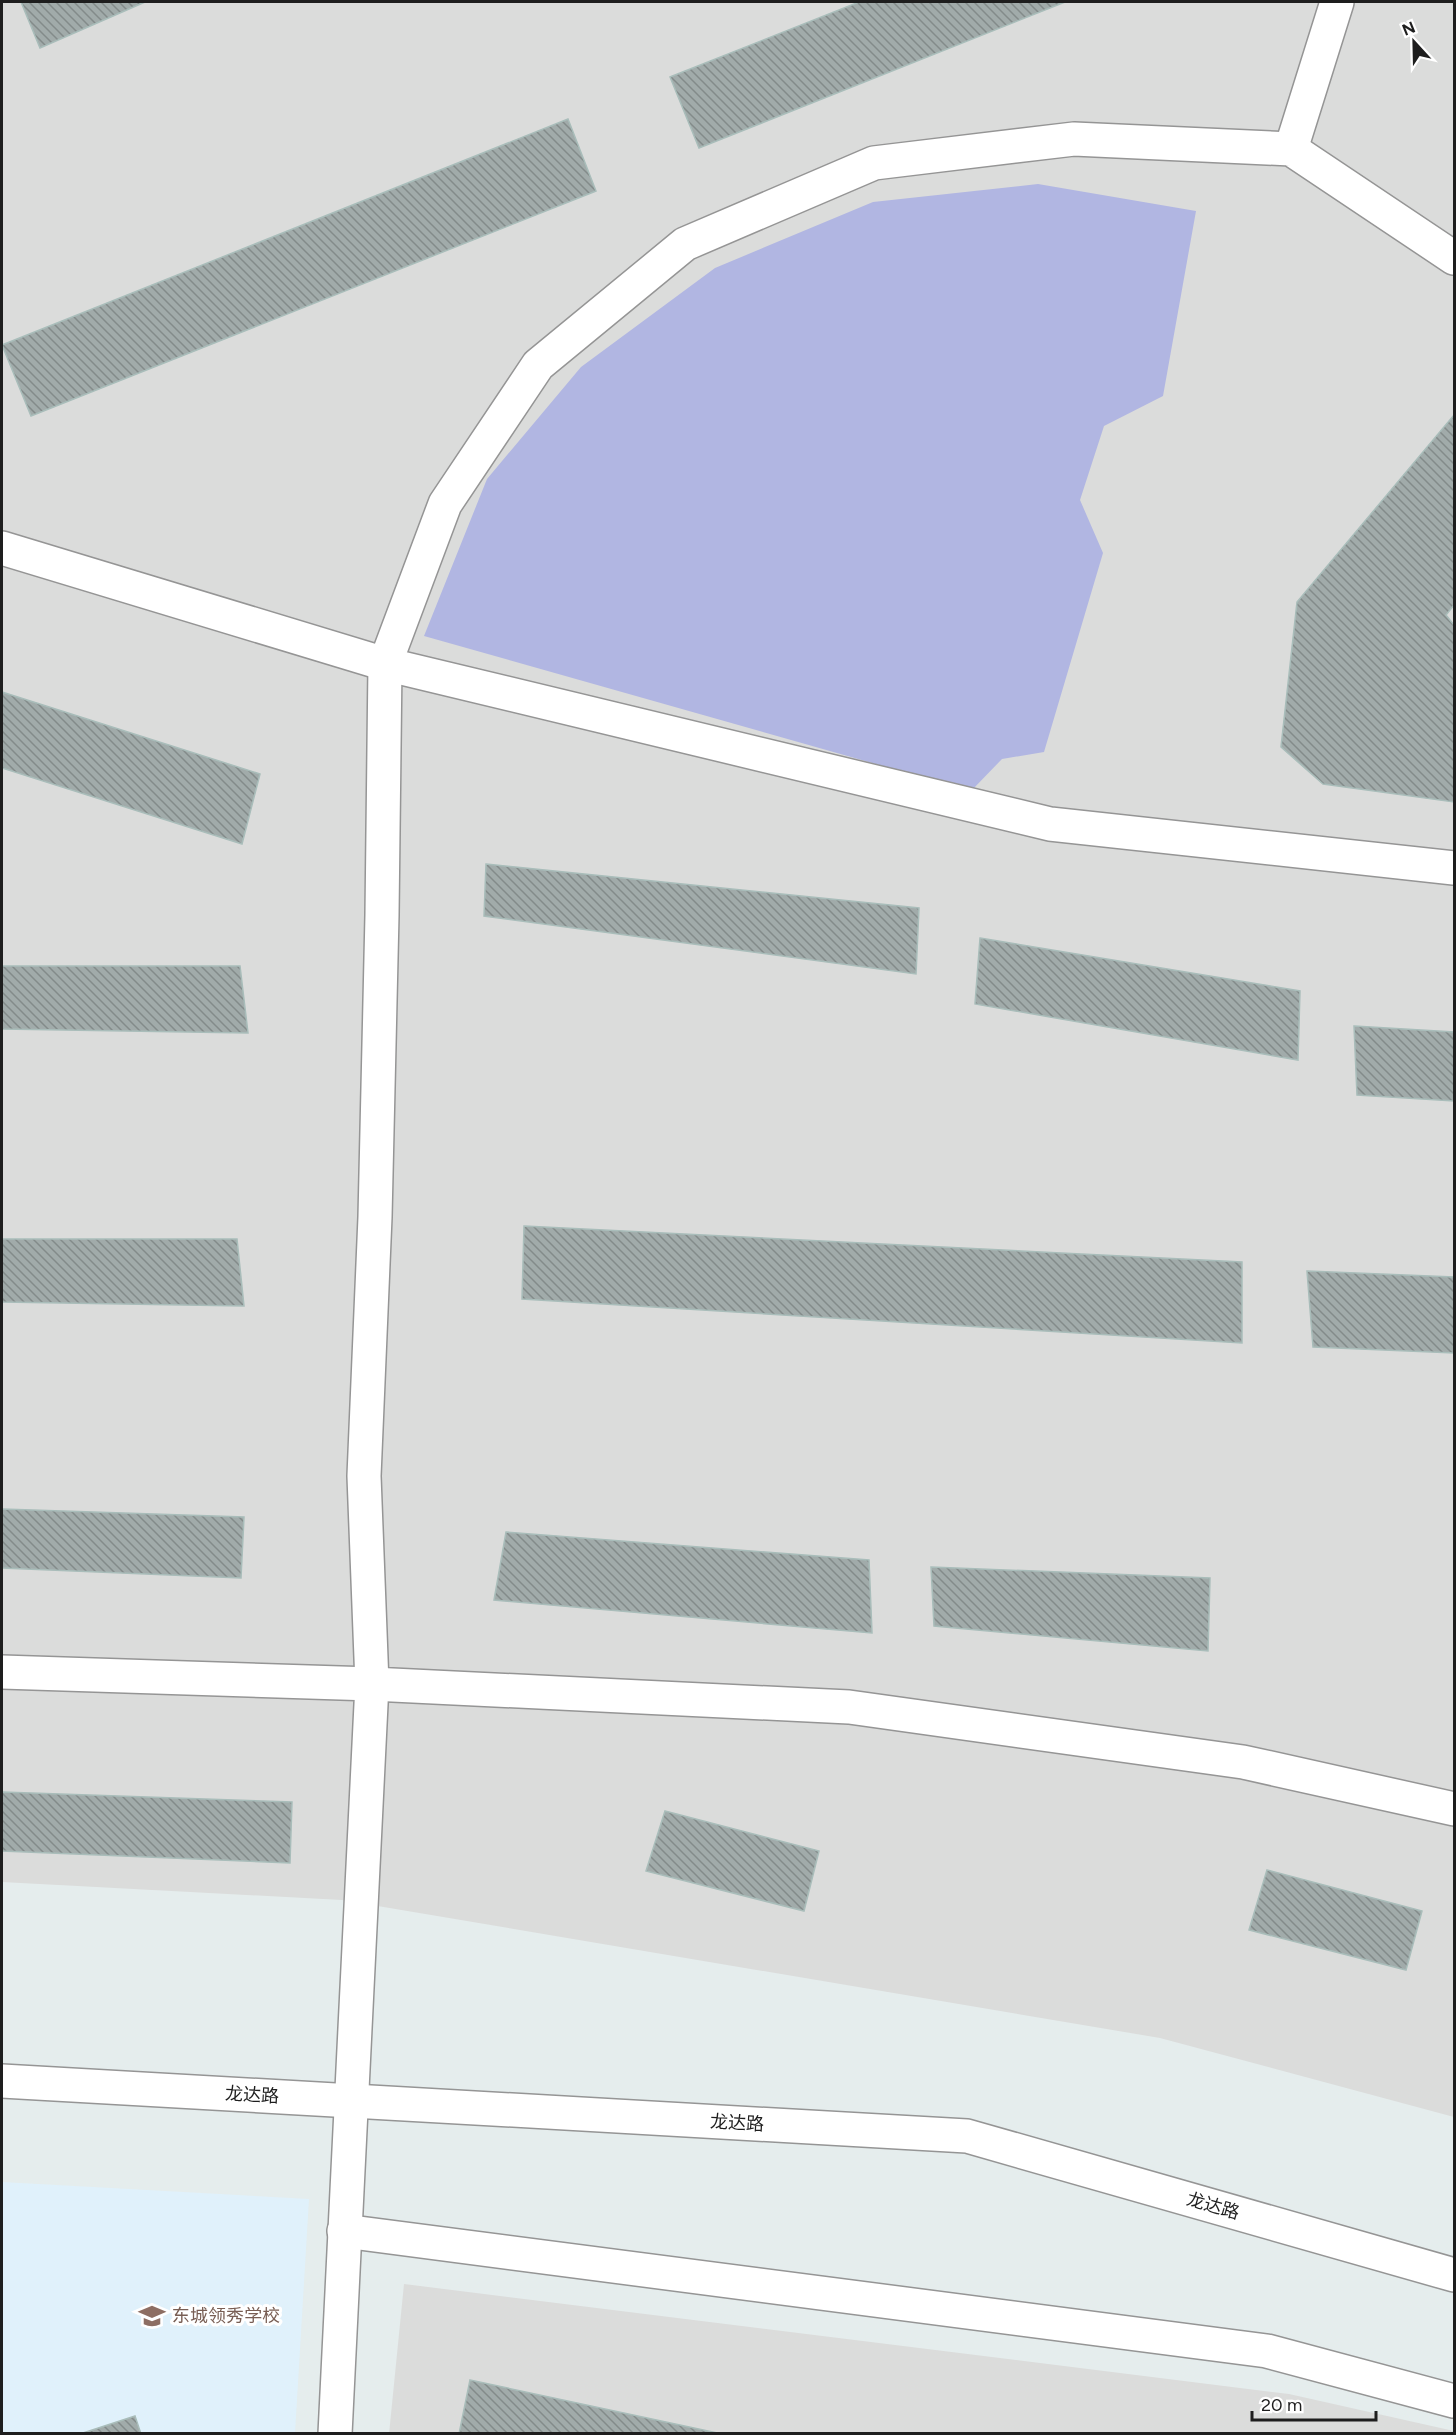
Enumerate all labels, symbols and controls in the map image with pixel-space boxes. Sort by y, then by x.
north arrow [1384,12,1444,72]
text: N [1399,17,1418,40]
street label: 龙达路 [224,2083,280,2107]
street label: 龙达路 [709,2111,765,2135]
street label: 龙达路 [1184,2188,1242,2224]
school or university icon: 东城领秀学校 [137,2301,167,2331]
place label: 东城领秀学校 [172,2305,280,2327]
scale bar [1252,2384,1376,2422]
text: 20 m [1261,2394,1302,2416]

